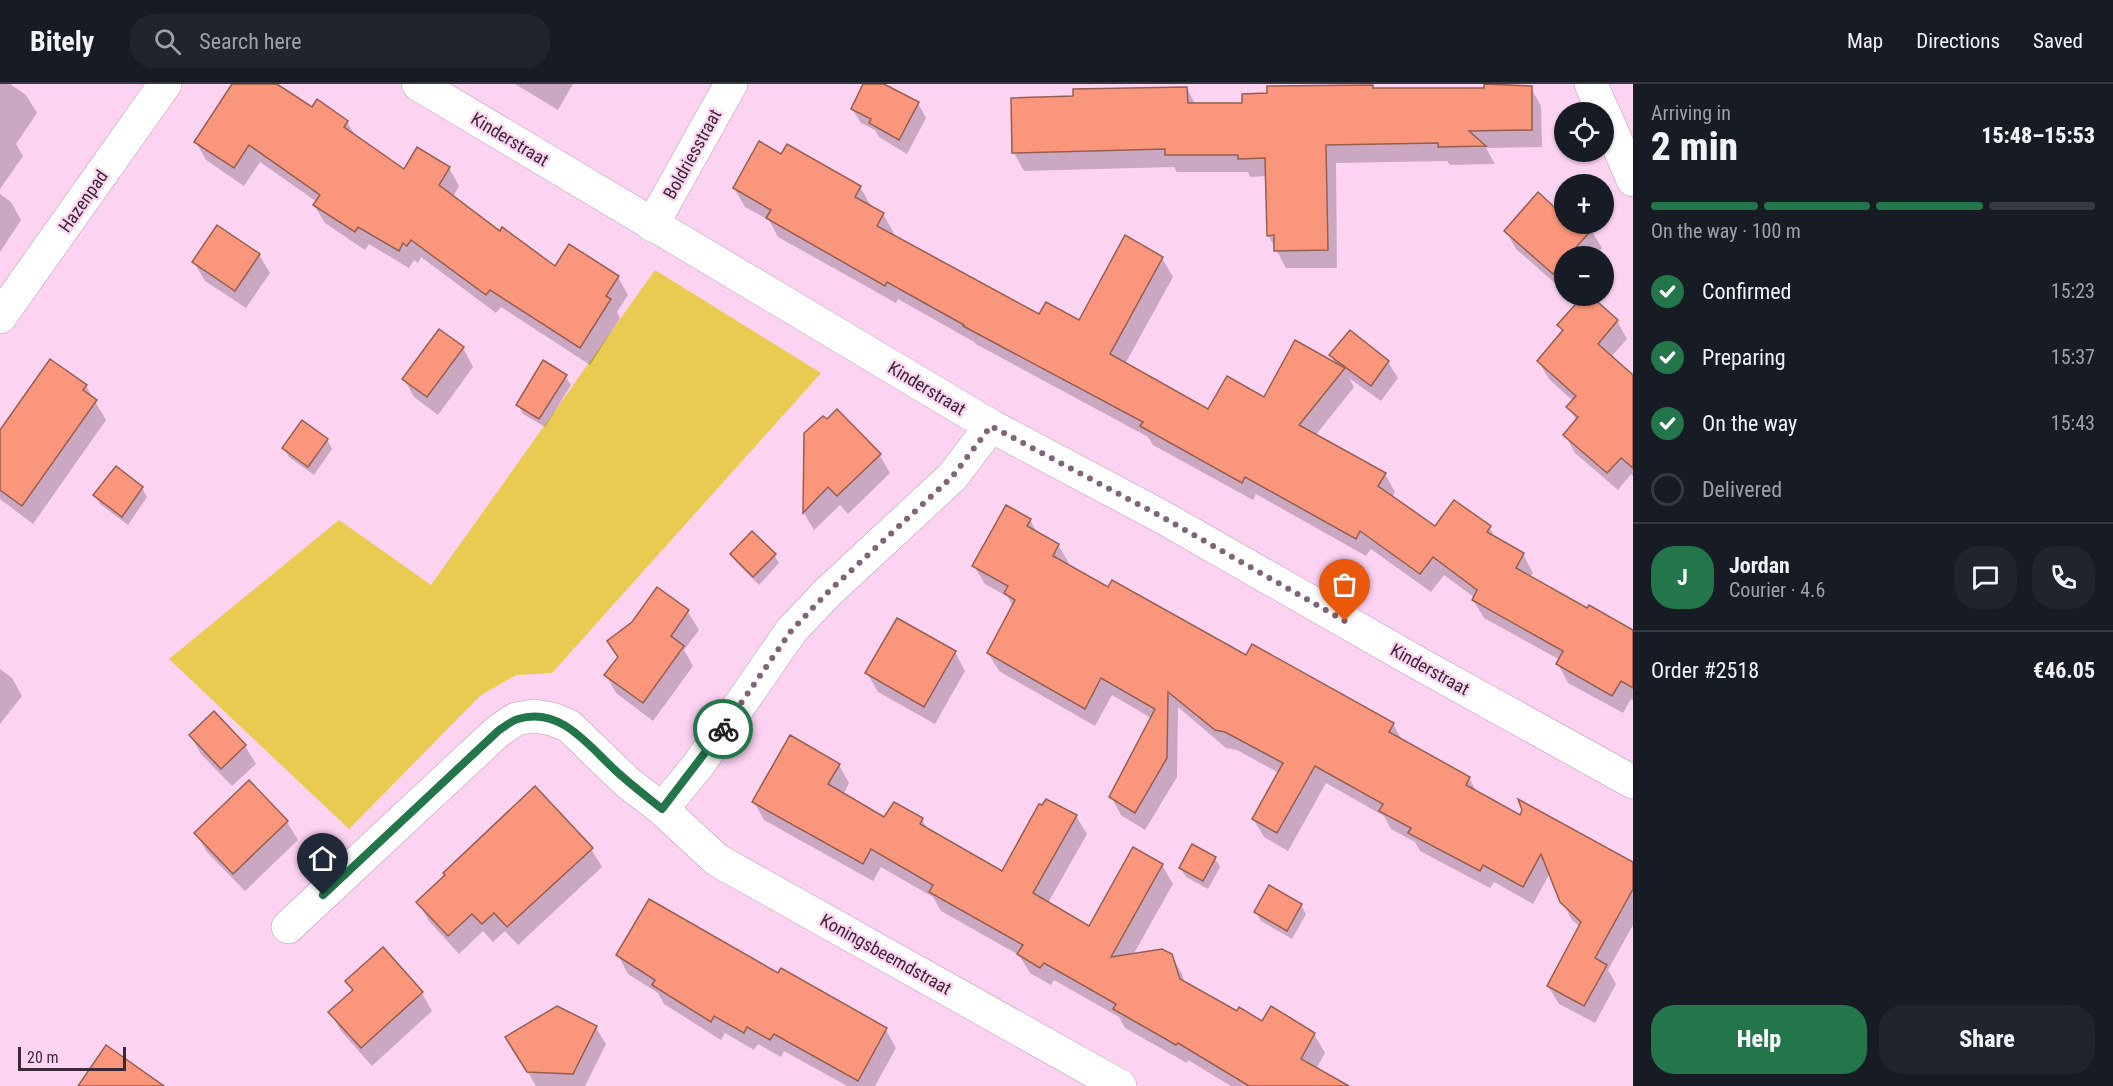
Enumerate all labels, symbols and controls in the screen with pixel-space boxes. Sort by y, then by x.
search box [130,14,550,68]
text: Bitely [30,25,94,58]
icon: search [151,25,184,58]
text: Search here [199,29,302,54]
text: Map [1847,29,1883,53]
text: Directions [1916,29,2000,53]
text: Saved [2033,29,2083,53]
text: Arriving in [1651,101,1731,125]
map controls [1554,102,1614,306]
button: locate [1554,102,1614,162]
street label: Boldriesstraat [659,105,725,203]
street label: Kinderstraat [467,108,553,170]
text: 15:48–15:53 [1981,123,2095,148]
text: 2 min [1651,124,1738,170]
street label: Hazenpad [54,166,112,236]
button: + [1554,174,1614,234]
text: On the way · 100 m [1651,219,1801,243]
button: − [1554,246,1614,306]
icon: check [1651,275,1684,308]
text: Confirmed [1702,279,1791,304]
text: 15:23 [2051,279,2095,303]
icon: check [1651,341,1684,374]
text: Preparing [1702,345,1786,370]
text: 15:37 [2051,345,2095,369]
street label: Kinderstraat [884,357,970,419]
icon: check [1651,407,1684,440]
text: On the way [1702,411,1797,436]
text: 15:43 [2051,411,2095,435]
text: Delivered [1702,477,1782,502]
button: chat [1954,546,2017,609]
button: phone [2032,546,2095,609]
text: Jordan [1729,553,1790,578]
pin [1319,559,1370,621]
text: J [1677,565,1688,590]
icon: bag [1328,568,1361,601]
text: Courier · 4.6 [1729,578,1825,602]
street label: Kinderstraat [1387,639,1473,699]
text: Order #2518 [1651,658,1759,683]
text: €46.05 [2033,658,2095,683]
courier [693,699,753,759]
icon: bike [707,713,740,746]
pin [297,833,348,895]
icon: home [306,842,339,875]
street label: Koningsbeemdstraat [817,909,955,999]
button: Help [1651,1005,1867,1074]
button: Share [1879,1005,2095,1074]
scale bar [18,1044,126,1072]
text: 20 m [27,1048,59,1067]

